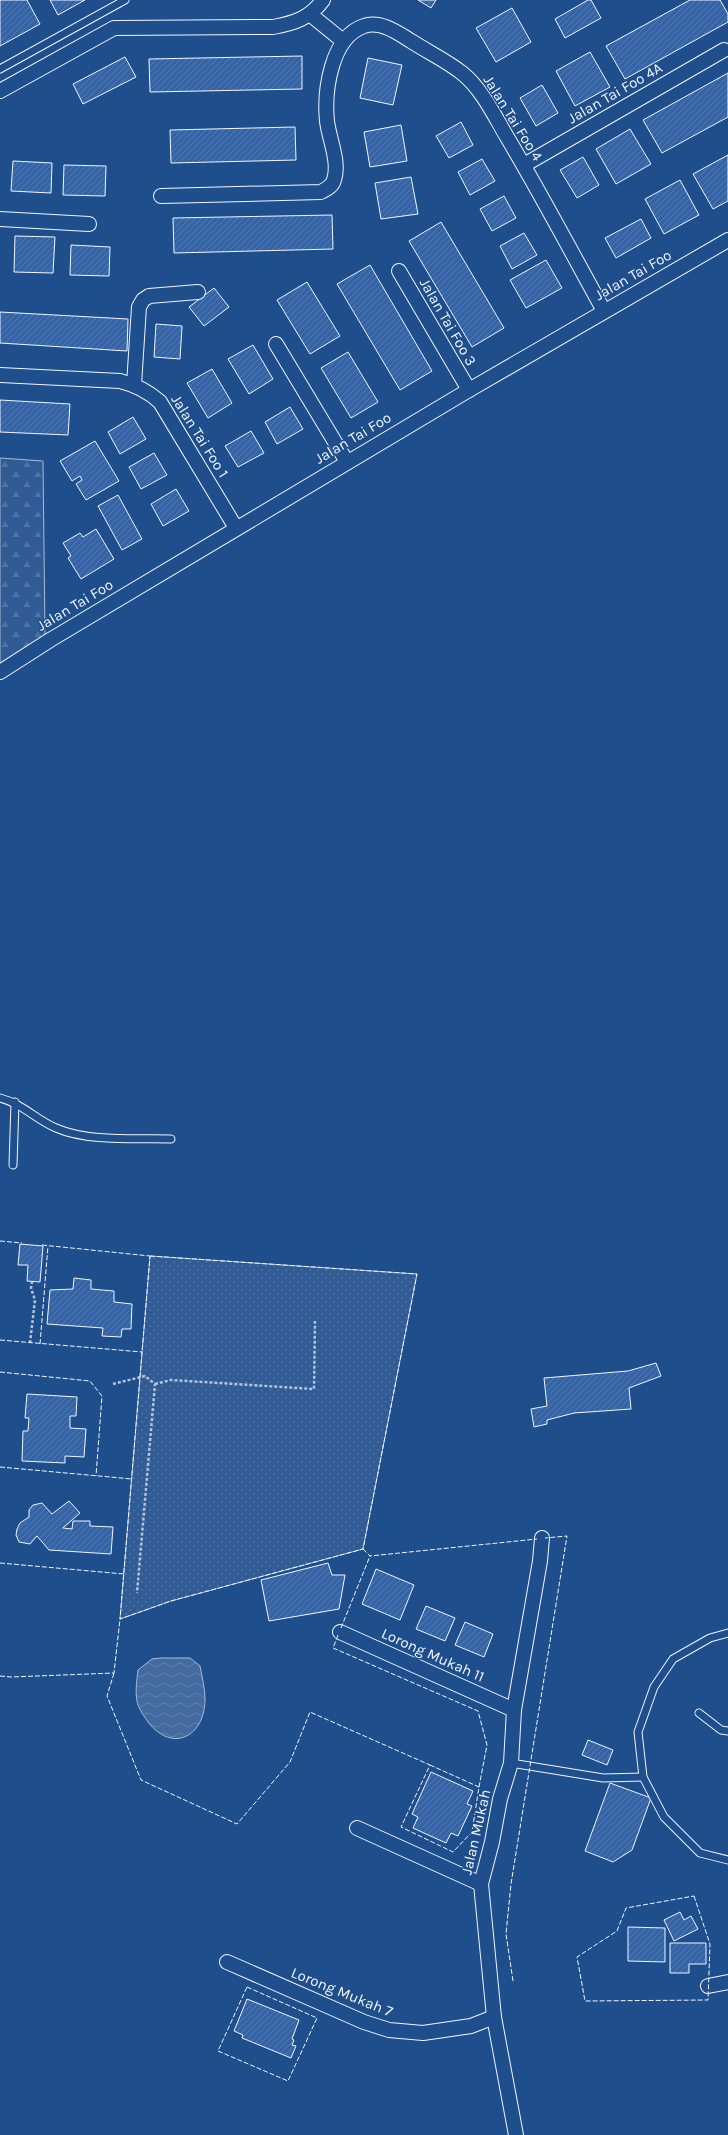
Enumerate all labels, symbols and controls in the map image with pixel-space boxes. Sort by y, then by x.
street label: Jalan Tai Foo 4A [564,58,666,127]
street label: Jalan Tai Foo 4 [479,72,547,165]
street label: Jalan Tai Foo [591,246,675,304]
street label: Jalan Tai Foo 3 [416,275,480,369]
street label: Jalan Tai Foo 1 [167,391,233,481]
street label: Jalan Tai Foo [312,408,394,468]
street label: Jalan Tai Foo [34,575,116,635]
street label: Lorong Mukah 11 [379,1624,487,1686]
street label: Jalan Mukah [457,1788,495,1876]
street label: Lorong Mukah 7 [289,1963,395,2021]

